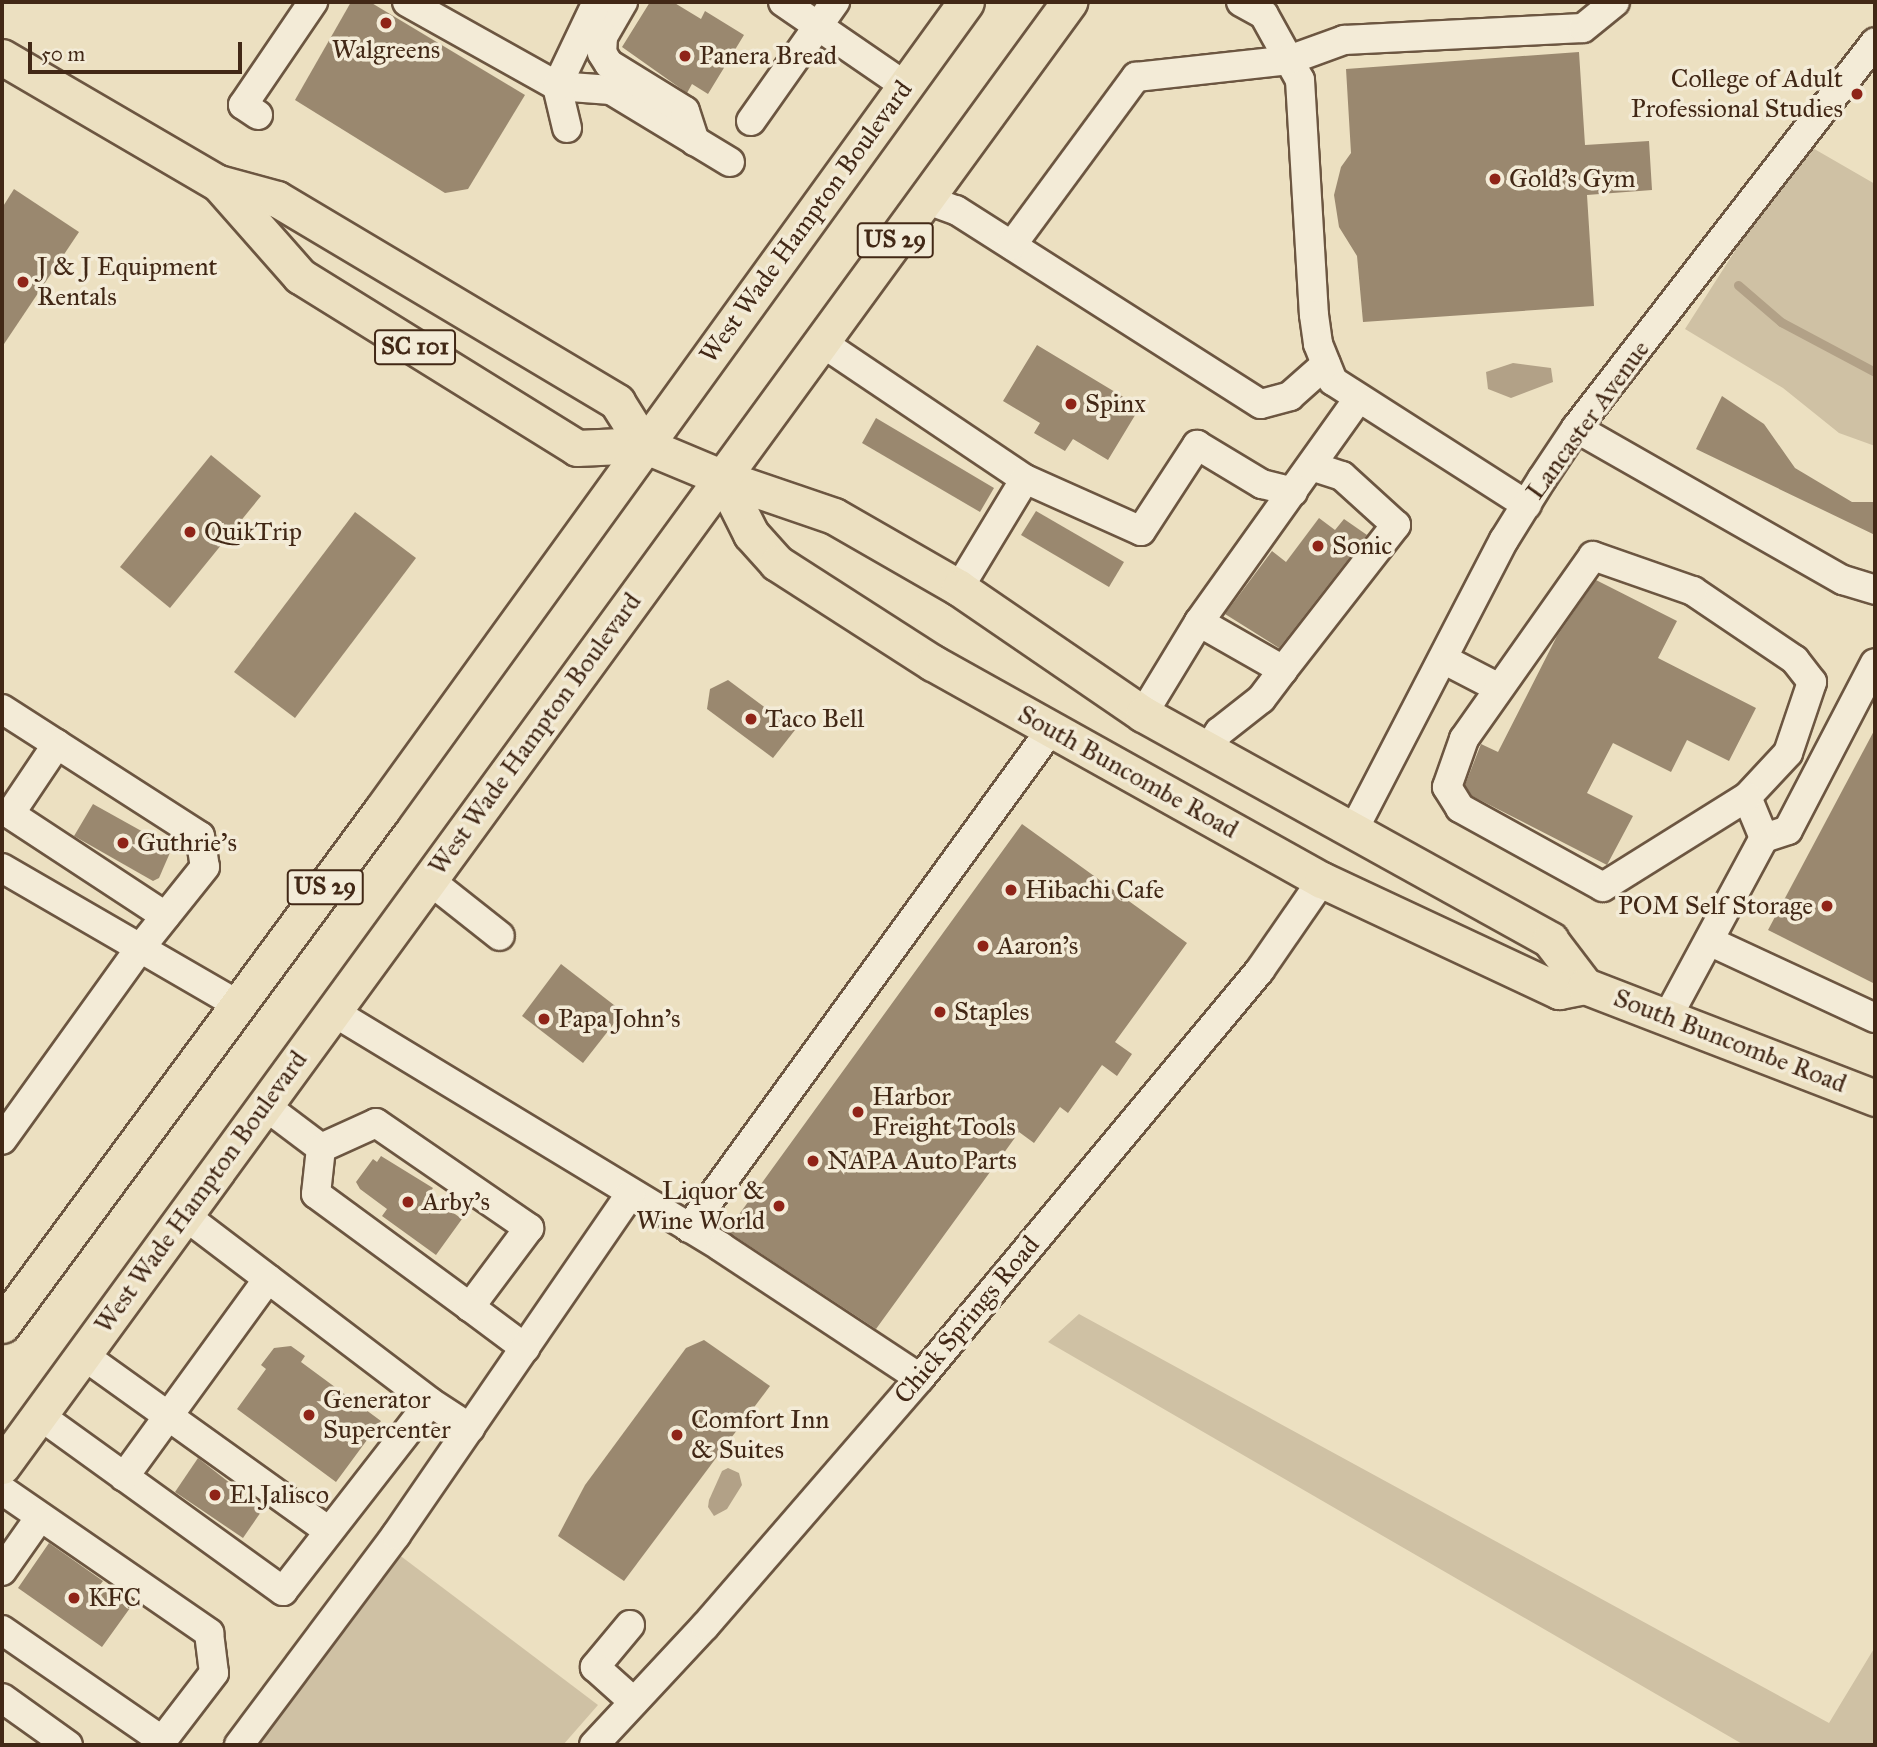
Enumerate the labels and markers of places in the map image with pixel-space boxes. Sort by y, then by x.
marker: Walgreens [378,15,394,31]
place label: Walgreens [332,34,440,66]
place label: Panera Bread [699,40,837,72]
marker: Panera Bread [677,48,693,64]
place label: College of Adult Professional Studies [1631,63,1843,124]
marker: College of Adult Professional Studies [1849,86,1865,102]
place label: Gold's Gym [1509,163,1636,195]
marker: Gold's Gym [1487,171,1503,187]
place label: J & J Equipment Rentals [37,251,218,312]
marker: J & J Equipment Rentals [15,274,31,290]
place label: Spinx [1085,388,1146,420]
marker: Spinx [1063,396,1079,412]
place label: QuikTrip [204,516,302,548]
marker: QuikTrip [182,524,198,540]
place label: Sonic [1332,530,1392,562]
marker: Sonic [1310,538,1326,554]
place label: Taco Bell [765,703,864,735]
marker: Taco Bell [743,711,759,727]
place label: Guthrie's [137,827,237,859]
marker: Guthrie's [115,835,131,851]
place label: Hibachi Cafe [1025,874,1164,906]
marker: Hibachi Cafe [1003,882,1019,898]
place label: POM Self Storage [1618,890,1813,922]
marker: POM Self Storage [1819,898,1835,914]
place label: Aaron's [997,930,1078,962]
marker: Aaron's [975,938,991,954]
place label: Staples [954,996,1029,1028]
place label: Papa John's [558,1003,680,1035]
marker: Staples [932,1004,948,1020]
marker: Papa John's [536,1011,552,1027]
place label: Harbor Freight Tools [872,1081,1016,1142]
marker: Harbor Freight Tools [850,1104,866,1120]
place label: NAPA Auto Parts [827,1145,1017,1177]
marker: NAPA Auto Parts [805,1153,821,1169]
place label: Liquor & Wine World [636,1175,765,1236]
place label: Arby's [422,1186,490,1218]
marker: Arby's [400,1194,416,1210]
marker: Liquor & Wine World [771,1198,787,1214]
place label: Generator Supercenter [323,1384,451,1446]
place label: Comfort Inn & Suites [691,1404,829,1466]
marker: Generator Supercenter [301,1407,317,1423]
marker: Comfort Inn & Suites [669,1427,685,1443]
place label: El Jalisco [229,1479,329,1511]
marker: El Jalisco [207,1487,223,1503]
place label: KFC [88,1582,141,1614]
marker: KFC [66,1590,82,1606]

